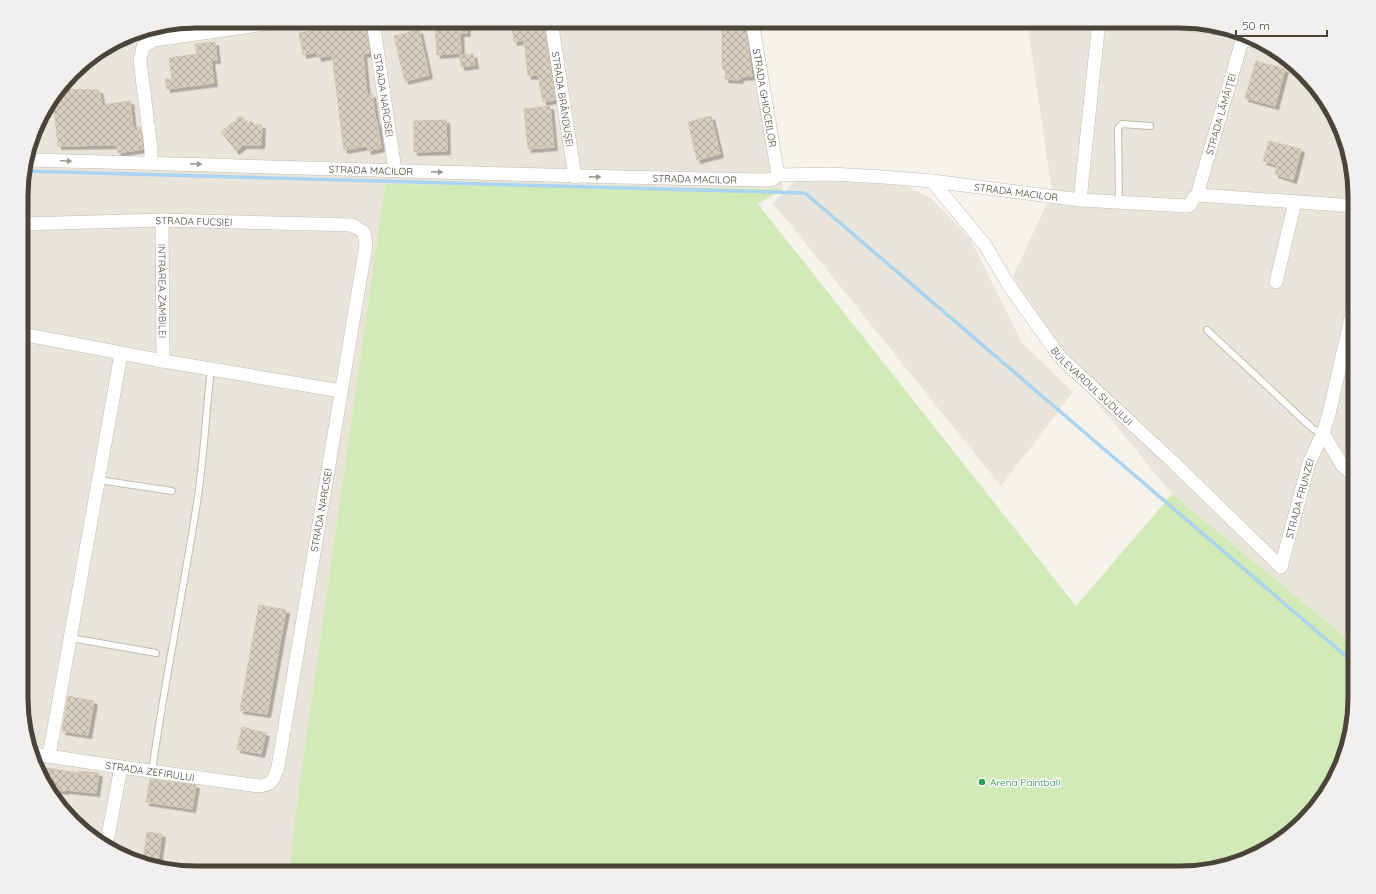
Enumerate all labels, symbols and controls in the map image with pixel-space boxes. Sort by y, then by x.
scale bar [1236,12,1327,38]
text: 50 m [1242,18,1270,33]
street label: STRADA GHIOCEILOR [750,48,779,149]
street label: STRADA BRÂNDUȘEI [549,51,576,148]
street label: STRADA NARCISEI [371,53,396,138]
street label: STRADA LĂMÂIȚEI [1203,72,1239,157]
one-way arrow [60,157,72,164]
one-way arrow [190,161,203,167]
street label: STRADA MACILOR [328,163,414,178]
one-way arrow [431,168,443,175]
street label: STRADA MACILOR [652,172,737,187]
one-way arrow [589,174,602,180]
street label: STRADA MACILOR [973,180,1059,204]
street label: STRADA FUCSIEI [155,214,233,229]
street label: INTRAREA ZAMBILEI [155,244,169,338]
street label: BULEVARDUL SUDULUI [1048,344,1135,428]
street label: STRADA FRUNZEI [1283,456,1317,540]
street label: STRADA NARCISEI [308,467,335,553]
street label: STRADA ZEFIRULUI [104,759,195,784]
place label: Arena Paintball [990,776,1060,789]
marker: Arena Paintball [977,777,987,787]

